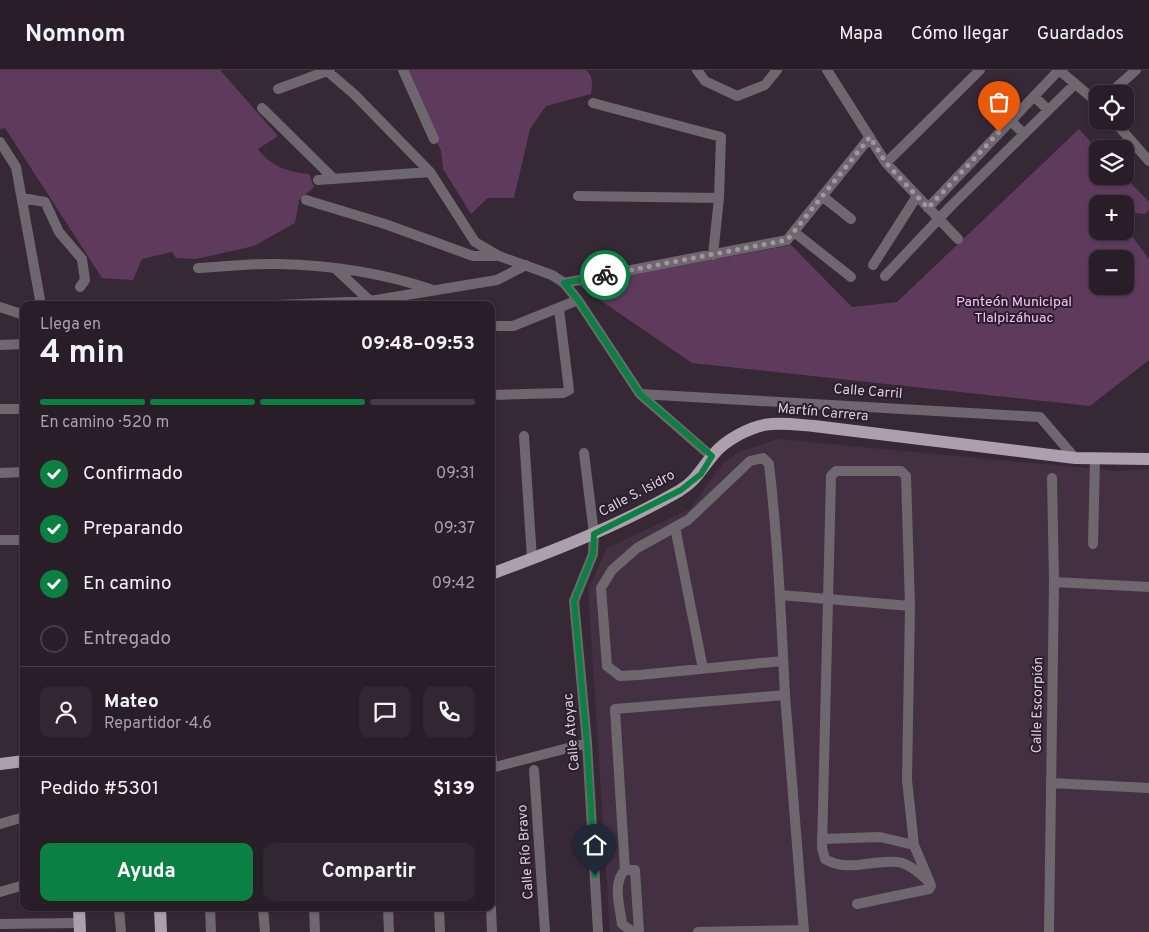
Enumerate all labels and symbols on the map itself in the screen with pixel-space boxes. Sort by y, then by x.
pin [978,81,1020,132]
courier [580,250,630,300]
park label: Panteón Municipal Tlalpizáhuac [956,294,1072,327]
street label: Calle Carril [833,381,903,403]
street label: Martín Carrera [777,401,869,425]
street label: Calle S. Isidro [596,467,678,521]
street label: Calle Escorpión [1029,657,1047,753]
street label: Calle Atoyac [560,692,584,772]
street label: Calle Río Bravo [514,804,538,900]
pin [574,824,616,875]

